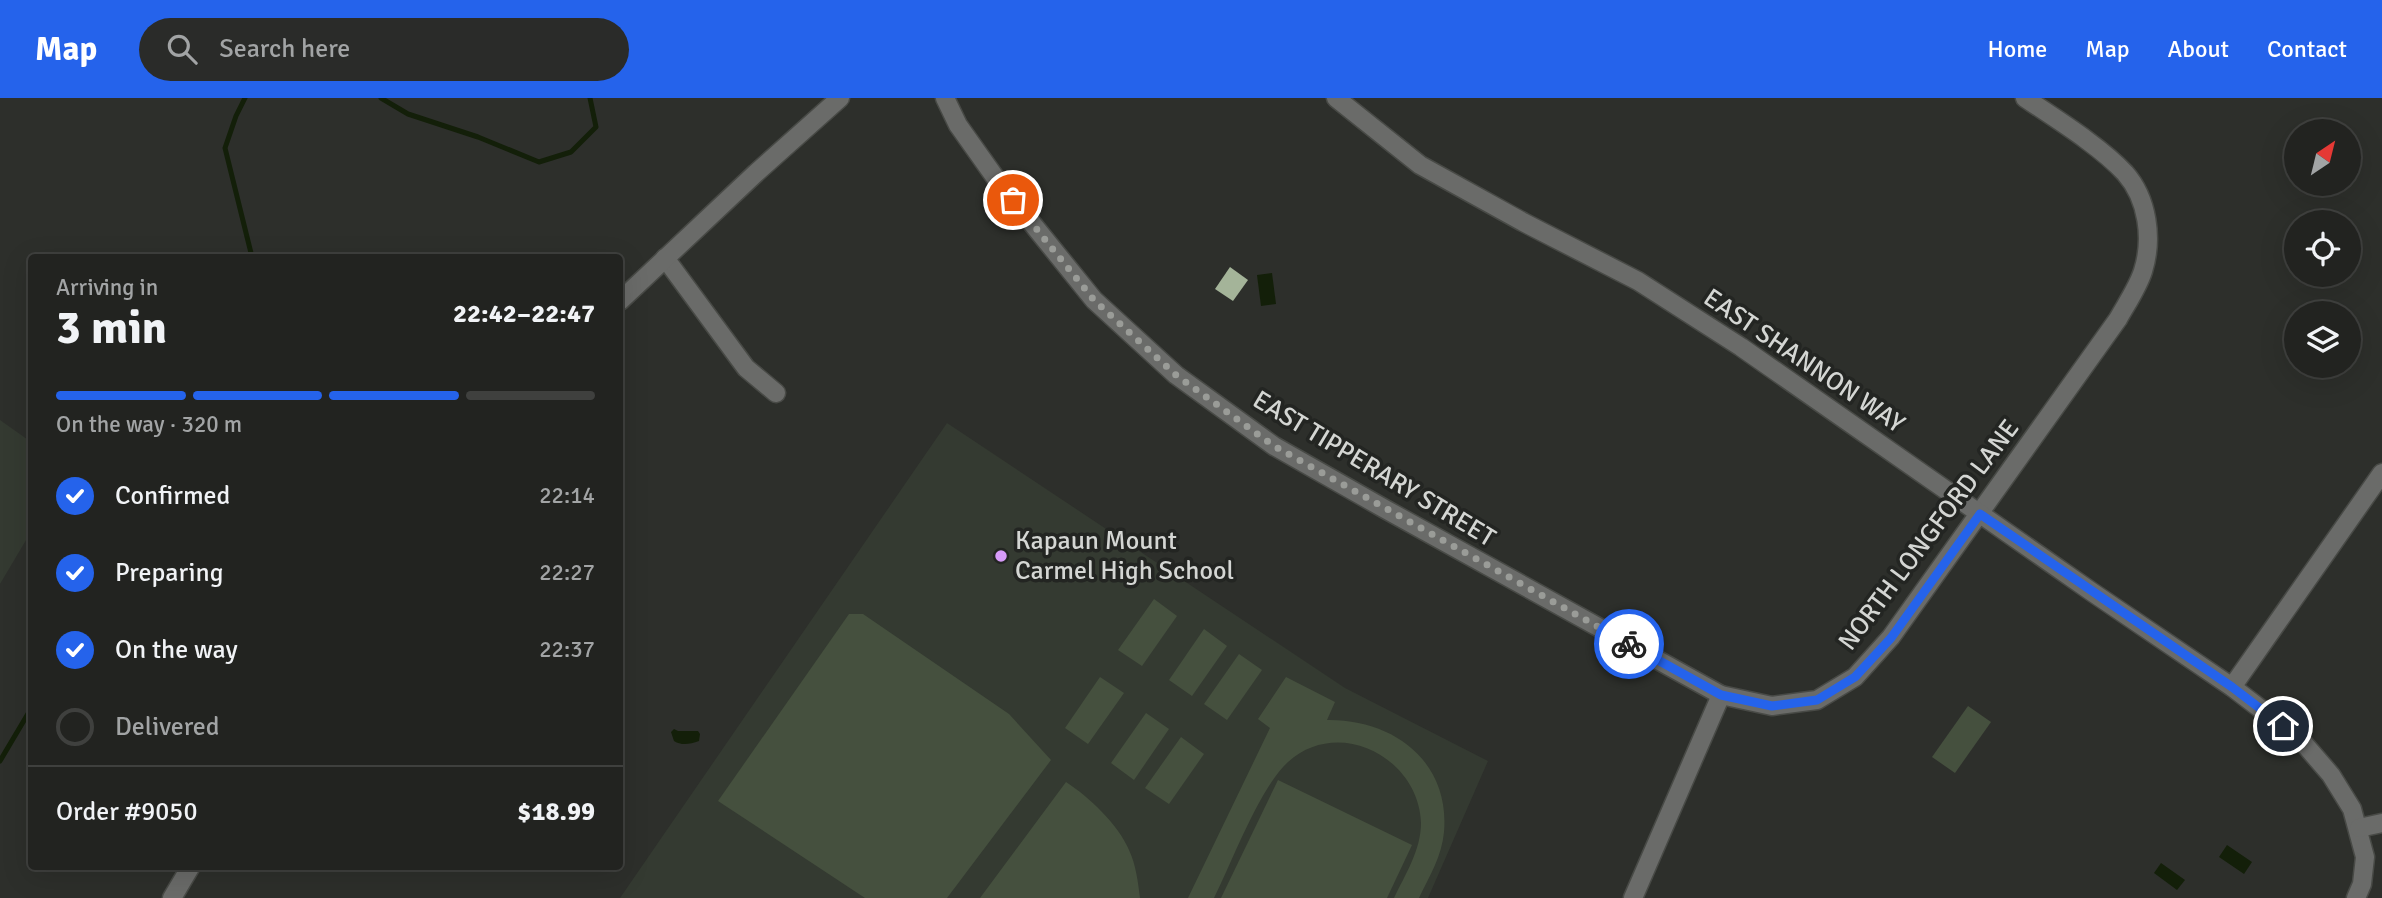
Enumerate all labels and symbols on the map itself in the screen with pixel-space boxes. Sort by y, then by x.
north arrow [2284,119,2361,196]
pin [983,170,1043,230]
street label: EAST SHANNON WAY [1697,282,1911,440]
street label: EAST TIPPERARY STREET [1247,384,1501,554]
street label: NORTH LONGFORD LANE [1832,413,2026,657]
place label: Kapaun Mount Carmel High School [1015,525,1234,587]
marker: Kapaun Mount Carmel High School [993,548,1009,564]
courier [1594,609,1664,679]
pin [2253,696,2313,756]

